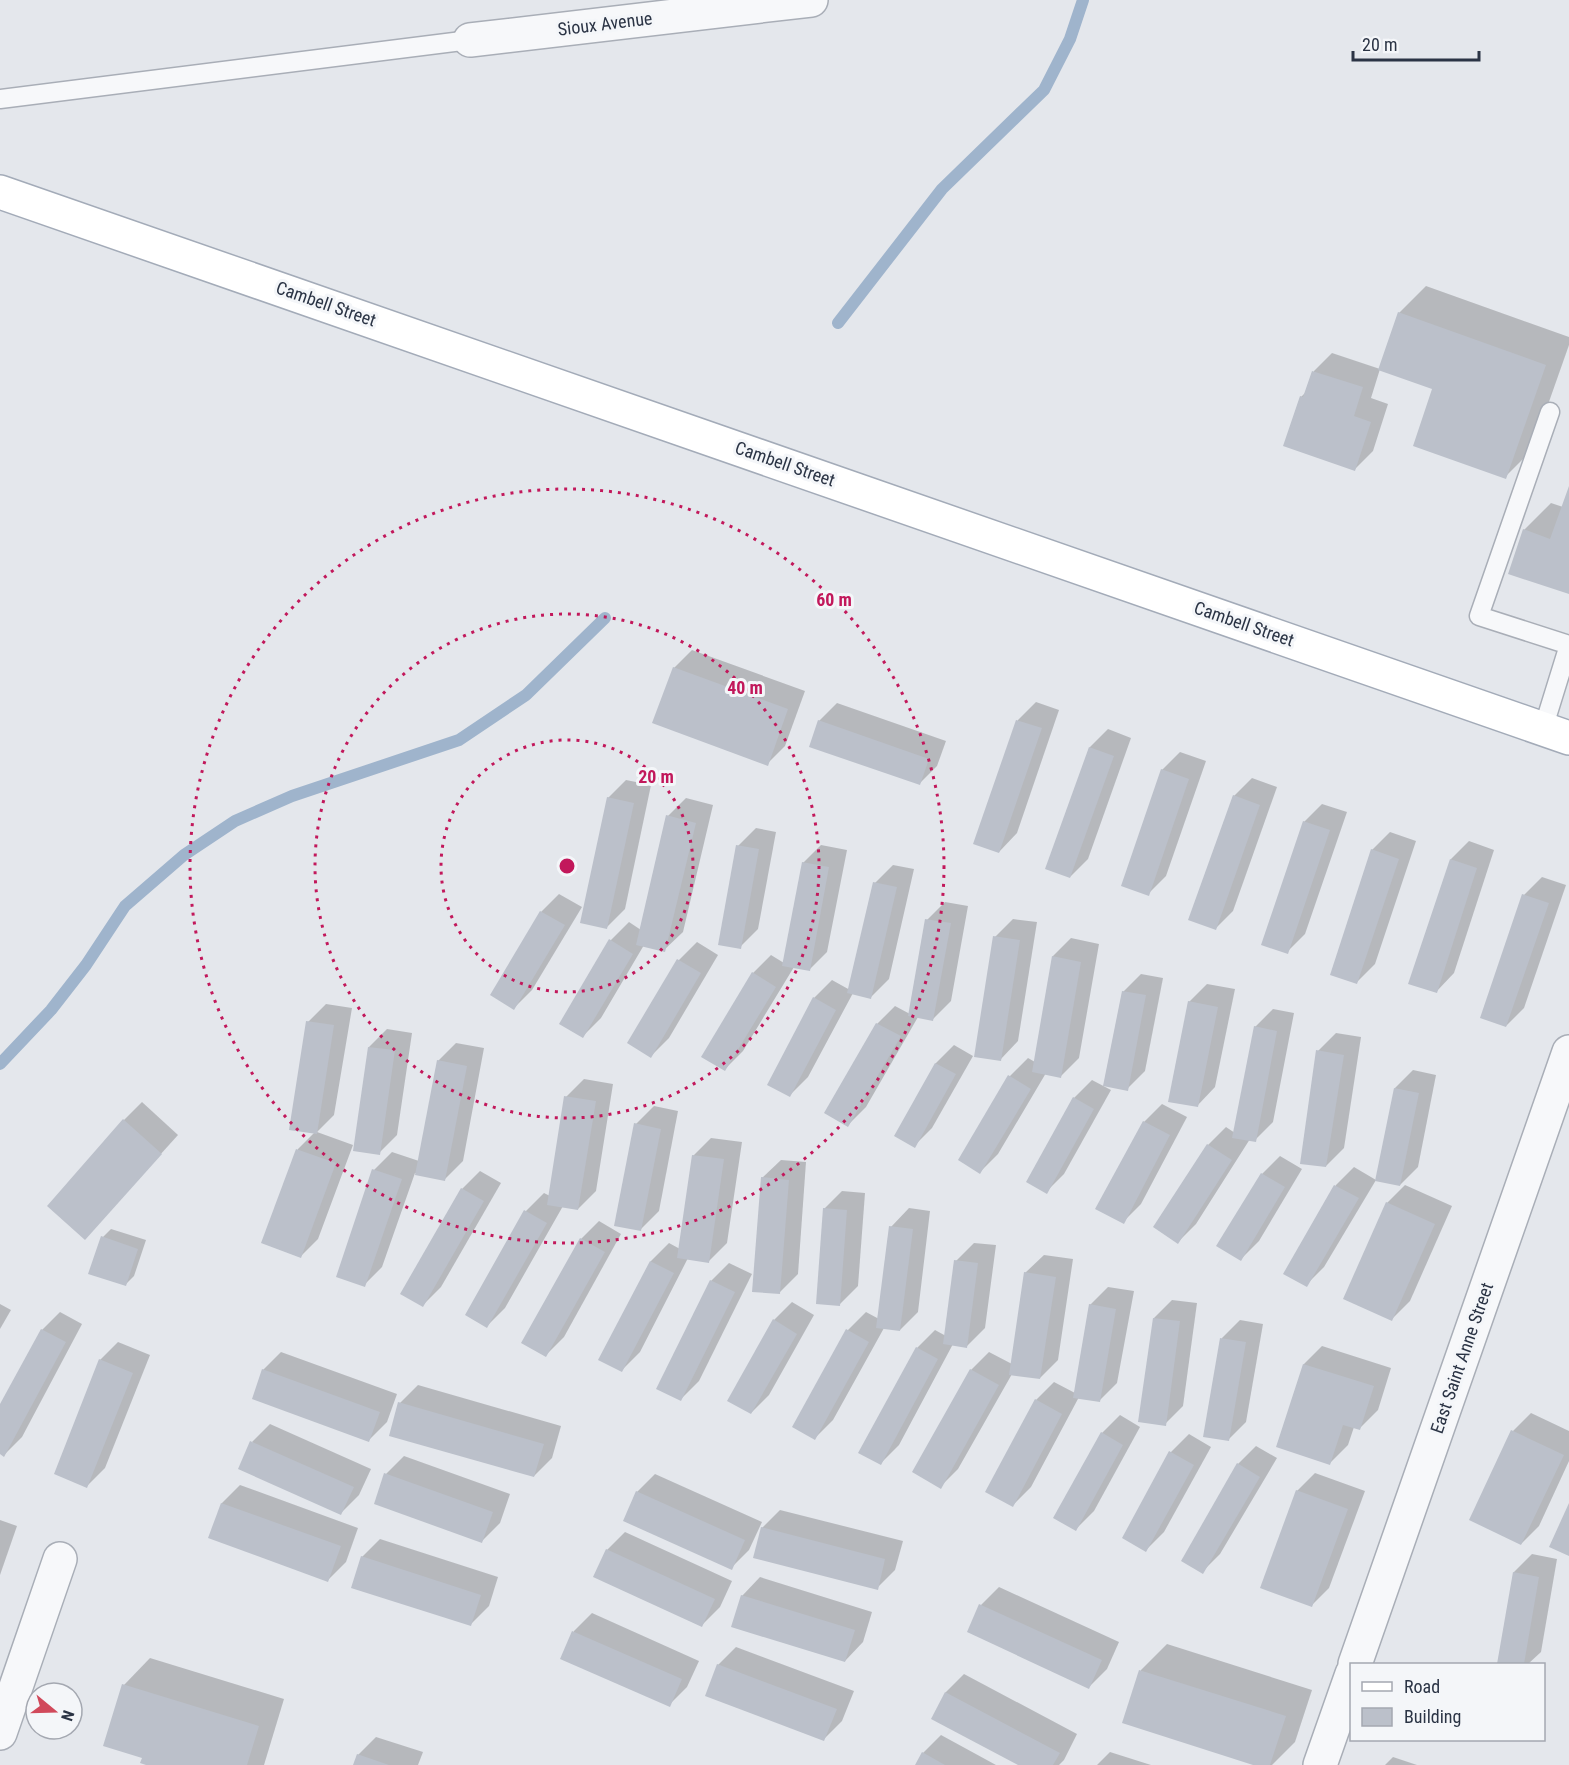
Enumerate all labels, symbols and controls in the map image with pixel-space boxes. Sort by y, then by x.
street label: Sioux Avenue [556,7,653,40]
scale bar [1353,24,1479,62]
text: 20 m [1362,34,1397,55]
street label: Cambell Street [273,277,379,330]
street label: Cambell Street [732,437,838,490]
text: 60 m [816,589,852,610]
street label: Cambell Street [1191,597,1297,650]
text: 40 m [727,677,763,698]
text: 20 m [638,766,674,787]
centre of rings [557,856,577,876]
street label: East Saint Anne Street [1426,1280,1497,1436]
legend [1350,1663,1545,1741]
text: Road [1404,1676,1440,1697]
north arrow [24,1681,84,1741]
text: Building [1404,1706,1461,1727]
text: N [57,1708,78,1723]

